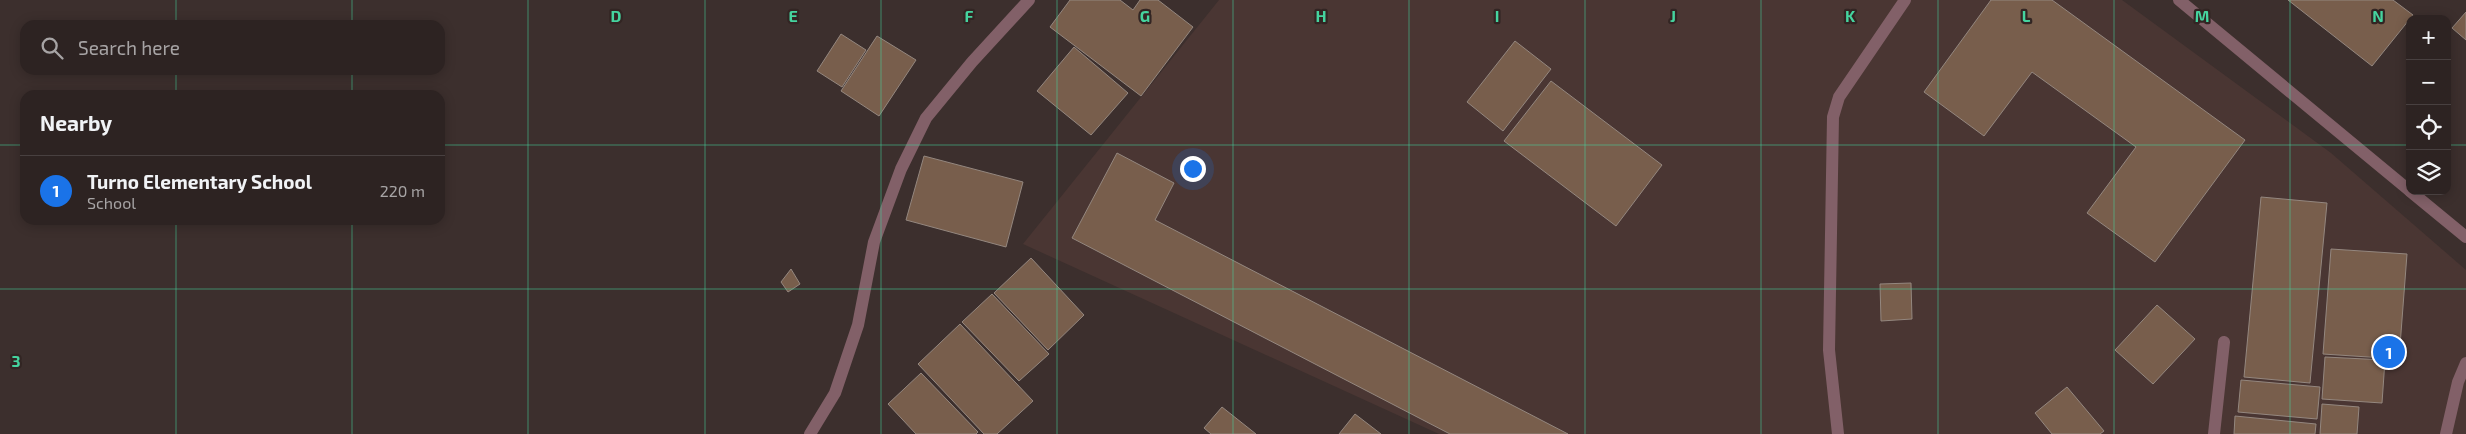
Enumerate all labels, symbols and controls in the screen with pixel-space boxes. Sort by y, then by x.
text: D [611,6,622,25]
text: E [788,6,798,25]
text: F [965,6,974,25]
text: G [1140,6,1150,25]
text: H [1315,6,1327,25]
text: I [1495,6,1499,25]
text: J [1670,6,1676,25]
text: K [1845,6,1856,25]
text: L [2022,6,2031,25]
text: M [2195,6,2209,25]
text: N [2372,6,2384,25]
map controls [2406,15,2451,195]
button: + [2406,15,2451,60]
search box [20,20,445,75]
icon: search [38,34,66,62]
text: Search here [78,36,180,59]
button: − [2406,60,2451,105]
button: locate [2406,105,2451,150]
text: Nearby [40,110,112,135]
button: layers [2406,150,2451,195]
your location [1180,156,1206,182]
text: Turno Elementary School [87,170,312,193]
text: 1 [53,181,59,200]
text: 220 m [380,181,425,200]
text: School [87,193,136,212]
pin: 1 [2373,333,2405,371]
text: 3 [11,351,21,370]

